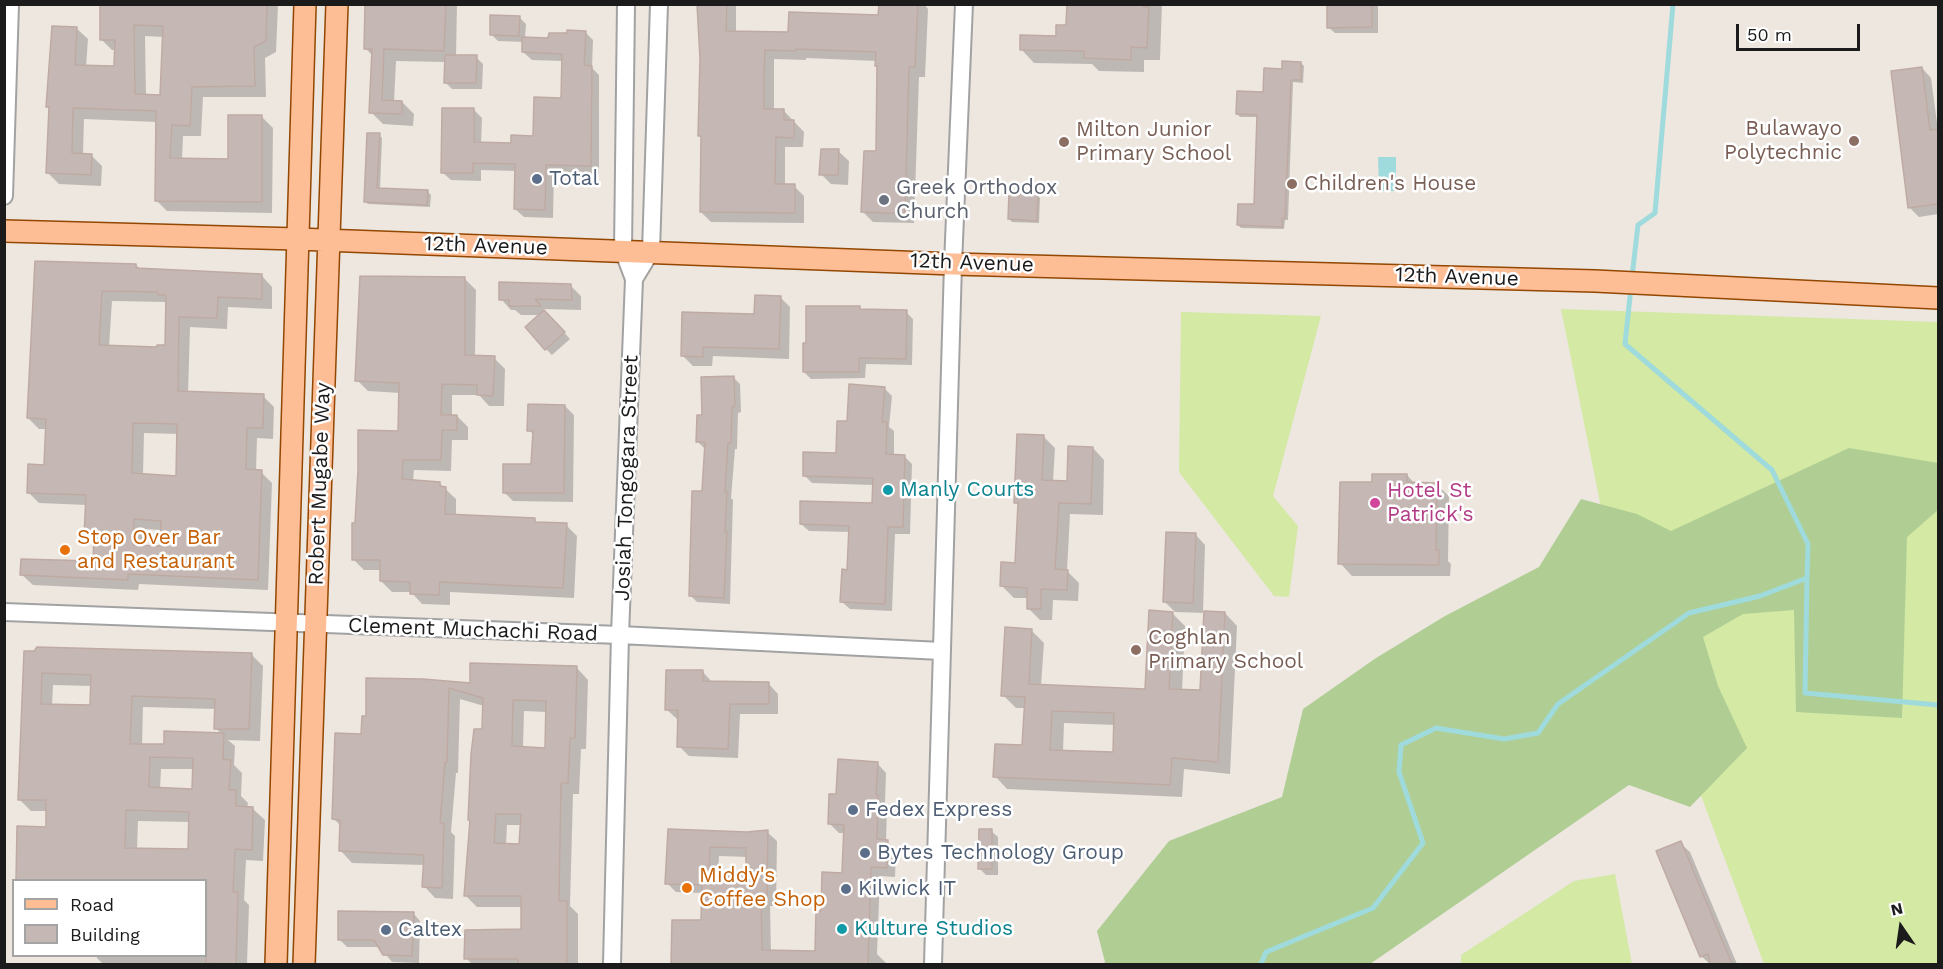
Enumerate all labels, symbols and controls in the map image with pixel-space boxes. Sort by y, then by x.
scale bar [1739,12,1864,50]
text: 50 m [1747,24,1792,45]
place label: Bulawayo Polytechnic [1724,116,1842,166]
place label: Milton Junior Primary School [1076,117,1231,167]
marker: Bulawayo Polytechnic [1847,134,1861,148]
marker: Milton Junior Primary School [1057,135,1071,149]
place label: Total [549,166,599,192]
place label: Children's House [1304,171,1476,197]
marker: Total [530,172,544,186]
place label: Greek Orthodox Church [896,175,1057,225]
marker: Children's House [1285,177,1299,191]
marker: Greek Orthodox Church [877,193,891,207]
street label: 12th Avenue [424,231,548,261]
street label: 12th Avenue [910,248,1034,278]
street label: 12th Avenue [1395,262,1519,292]
street label: Josiah Tongogara Street [610,354,644,602]
street label: Robert Mugabe Way [304,382,336,586]
place label: Manly Courts [900,477,1034,503]
place label: Hotel St Patrick's [1387,478,1474,528]
marker: Manly Courts [881,483,895,497]
marker: Hotel St Patrick's [1368,496,1382,510]
place label: Stop Over Bar and Restaurant [77,525,234,575]
marker: Stop Over Bar and Restaurant [58,543,72,557]
street label: Clement Muchachi Road [348,613,598,647]
place label: Coghlan Primary School [1148,625,1303,675]
marker: Coghlan Primary School [1129,643,1143,657]
place label: Fedex Express [865,797,1012,823]
marker: Fedex Express [846,803,860,817]
place label: Bytes Technology Group [877,840,1124,866]
marker: Bytes Technology Group [858,846,872,860]
place label: Middy's Coffee Shop [699,863,826,913]
place label: Kilwick IT [858,876,956,902]
legend [12,879,207,957]
marker: Middy's Coffee Shop [680,881,694,895]
marker: Kilwick IT [839,882,853,896]
text: Road [70,894,114,915]
north arrow [1871,897,1931,957]
text: N [1889,898,1905,920]
place label: Kulture Studios [854,916,1013,942]
place label: Caltex [398,917,462,943]
marker: Kulture Studios [835,922,849,936]
marker: Caltex [379,923,393,937]
text: Building [70,924,140,945]

